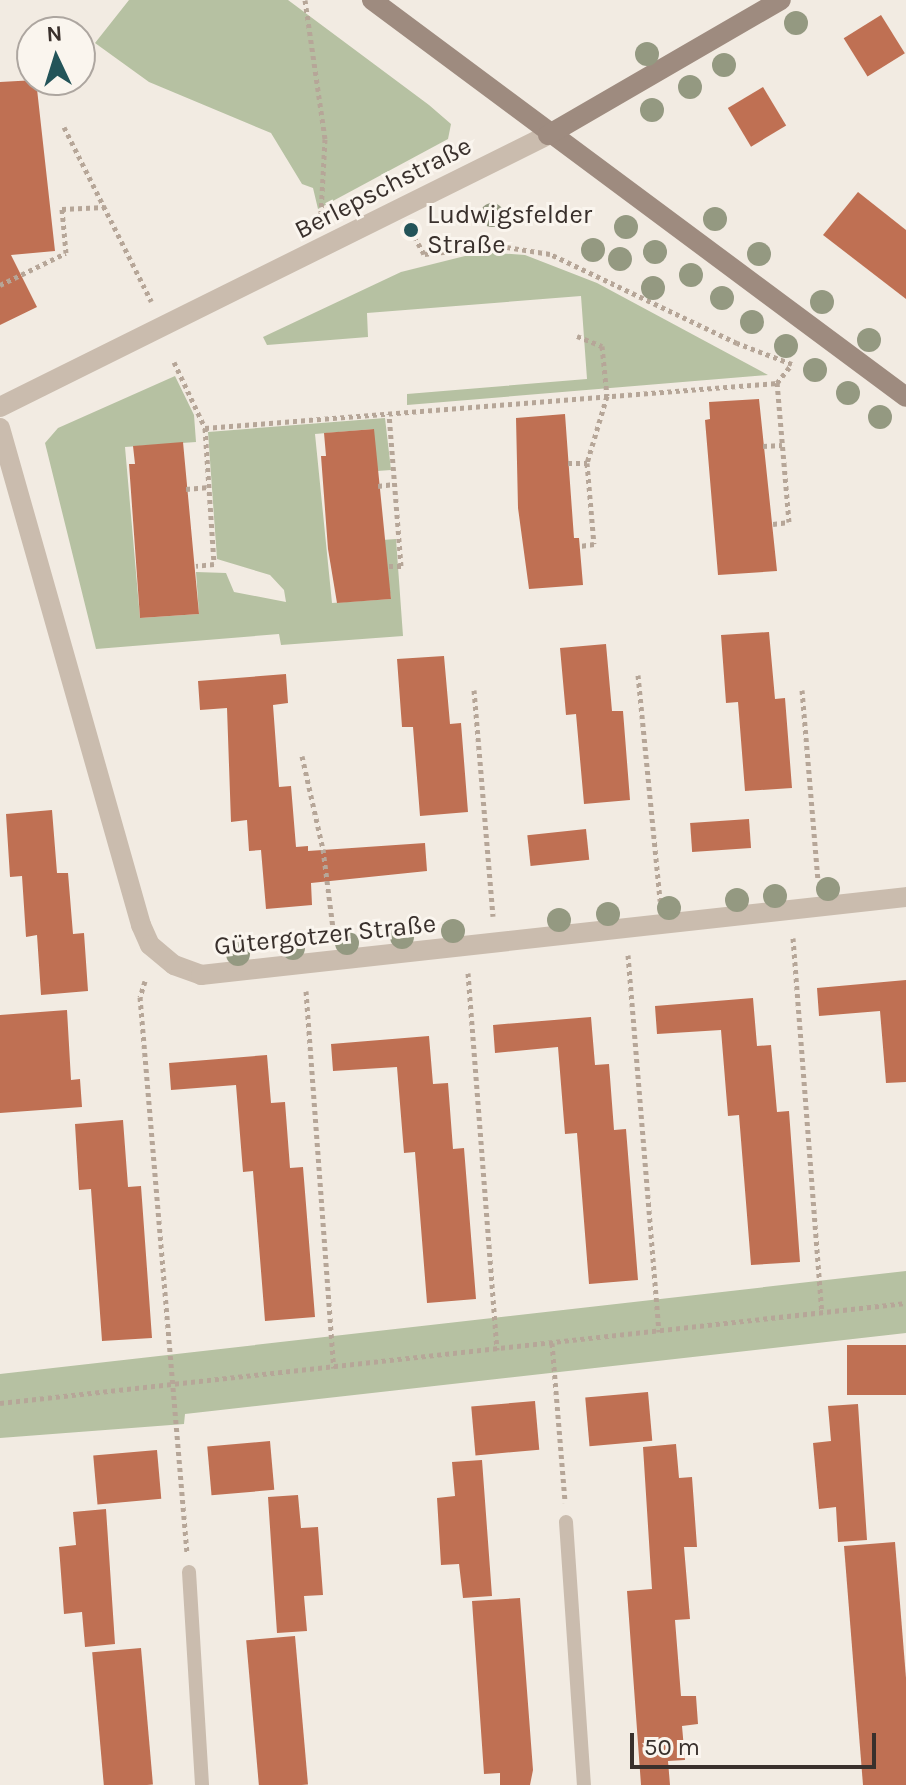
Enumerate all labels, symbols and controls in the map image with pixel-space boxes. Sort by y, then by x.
north arrow [16,16,96,96]
text: N [46,21,63,48]
street label: Berlepschstraße [290,130,476,246]
place label: Ludwigsfelder Straße [427,199,592,260]
marker: Ludwigsfelder Straße [402,221,420,239]
street label: Gütergotzer Straße [212,908,438,962]
scale bar [634,1717,880,1767]
text: 50 m [644,1733,700,1761]

